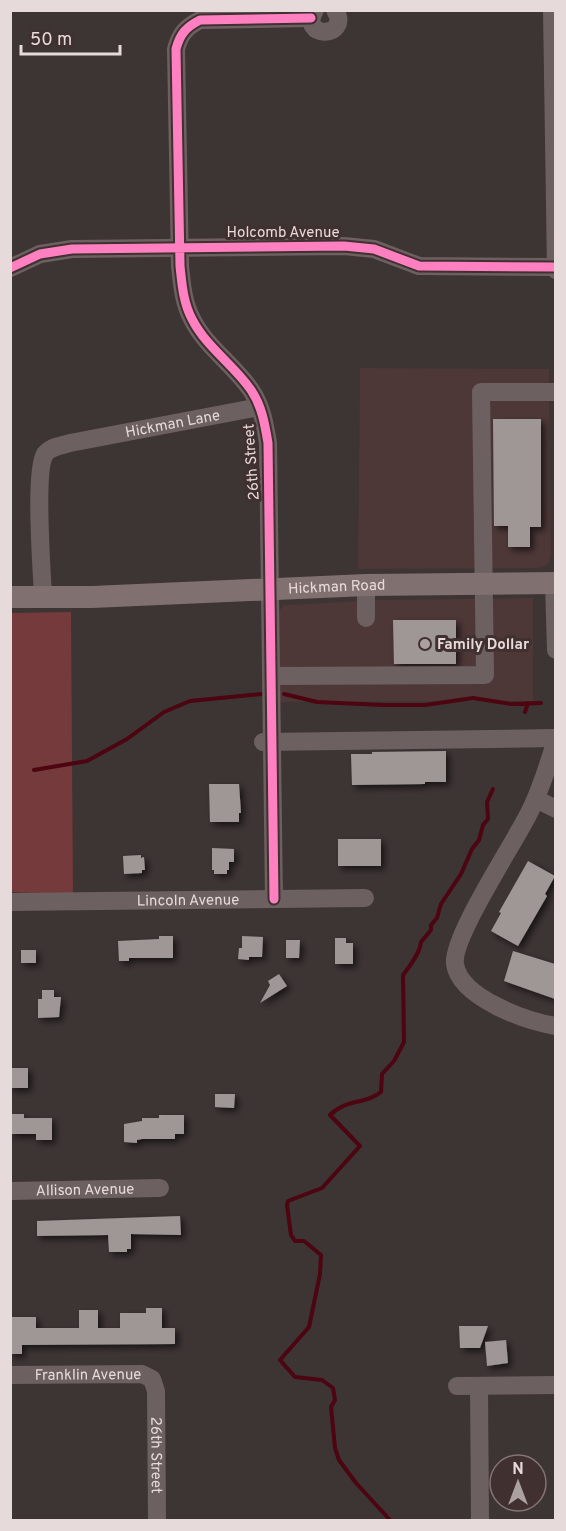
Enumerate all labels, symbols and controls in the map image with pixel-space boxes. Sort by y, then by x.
scale bar [21,18,120,56]
text: 50 m [30,29,72,52]
street label: Holcomb Avenue [227,224,339,243]
street label: Hickman Lane [124,407,222,443]
street label: 26th Street [240,423,265,501]
street label: Hickman Road [288,577,386,599]
place label: Family Dollar [437,636,530,655]
marker: Family Dollar [418,637,432,651]
street label: Lincoln Avenue [137,891,239,912]
street label: Allison Avenue [36,1181,135,1201]
street label: Franklin Avenue [35,1366,141,1386]
street label: 26th Street [145,1417,165,1494]
north arrow [488,1453,548,1513]
text: N [512,1460,524,1480]

